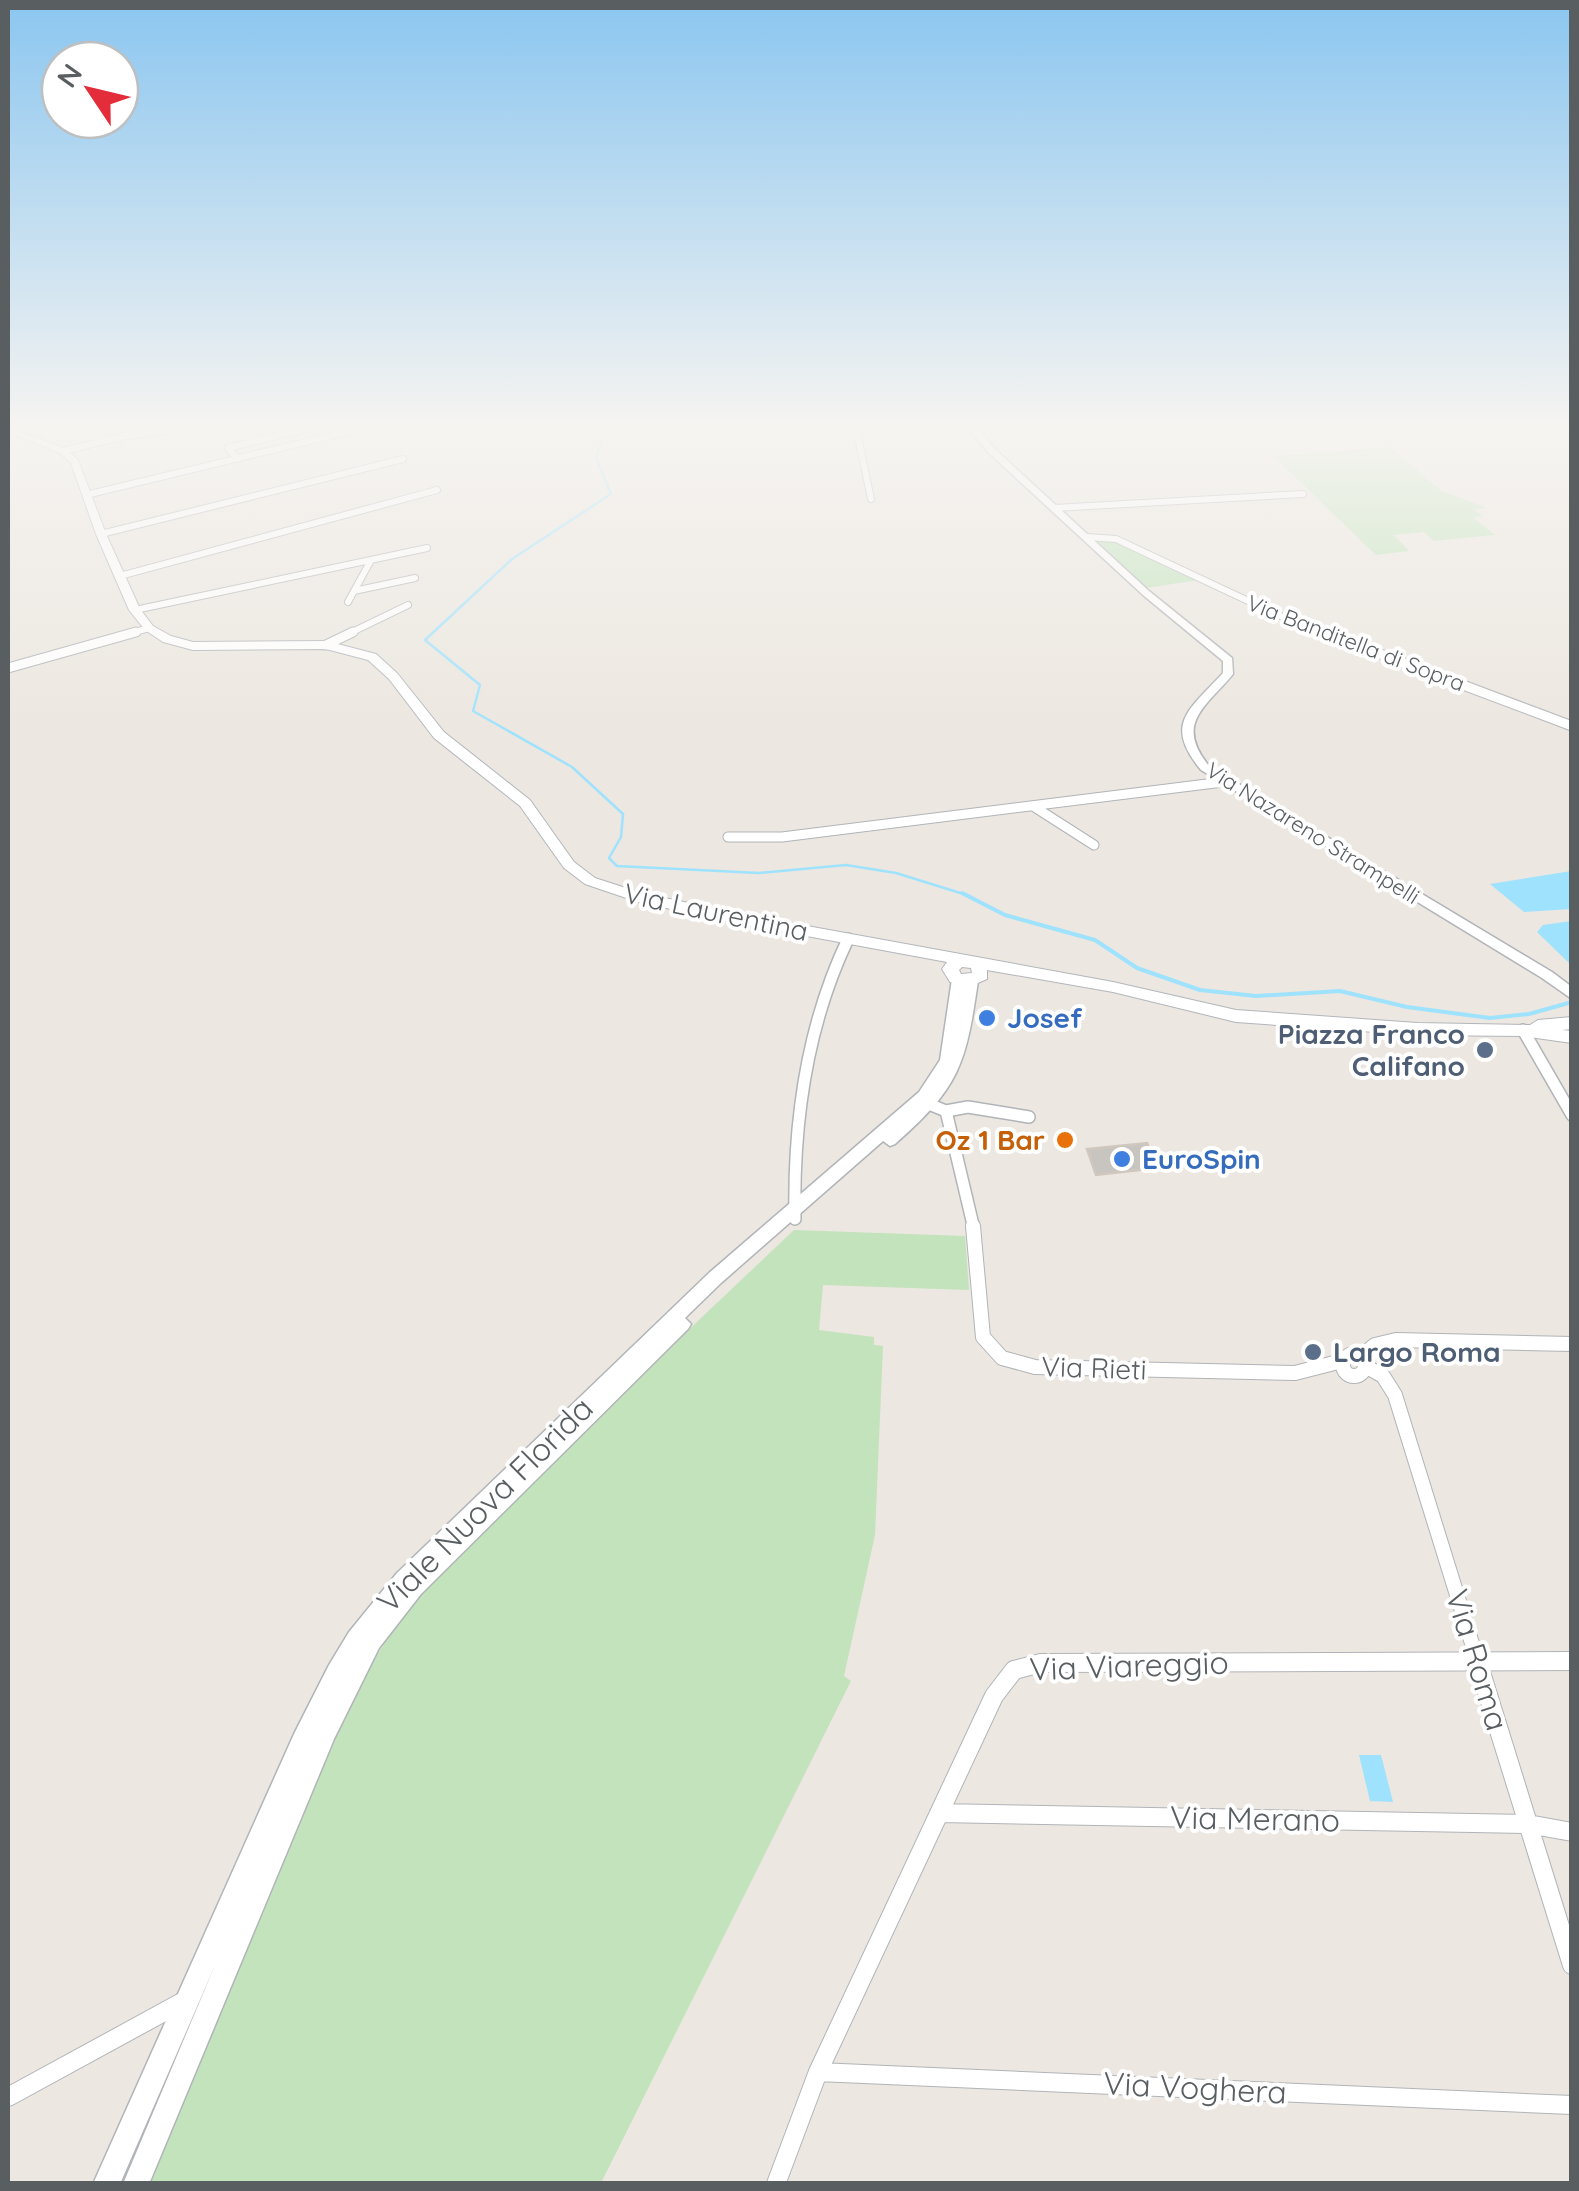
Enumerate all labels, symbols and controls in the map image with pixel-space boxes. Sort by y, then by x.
north arrow [40,40,140,140]
text: N [49,57,89,94]
street label: Via Banditella di Sopra [1243,589,1469,697]
street label: Via Nazareno Strampelli [1201,756,1425,910]
street label: Via Laurentina [621,875,811,948]
place label: Josef [1007,1000,1083,1035]
marker: Josef [976,1007,998,1029]
place label: Piazza Franco Califano [1278,1016,1465,1083]
marker: Piazza Franco Califano [1474,1039,1496,1061]
place label: Oz 1 Bar [936,1122,1045,1157]
marker: Oz 1 Bar [1054,1129,1076,1151]
place label: EuroSpin [1142,1141,1261,1176]
marker: EuroSpin [1111,1148,1133,1170]
place label: Largo Roma [1333,1334,1501,1369]
marker: Largo Roma [1302,1341,1324,1363]
street label: Via Rieti [1041,1348,1147,1387]
street label: Viale Nuova Florida [368,1388,601,1621]
street label: Via Roma [1438,1584,1518,1735]
street label: Via Viareggio [1029,1642,1229,1688]
street label: Via Merano [1170,1797,1340,1839]
street label: Via Voghera [1102,2062,1288,2112]

